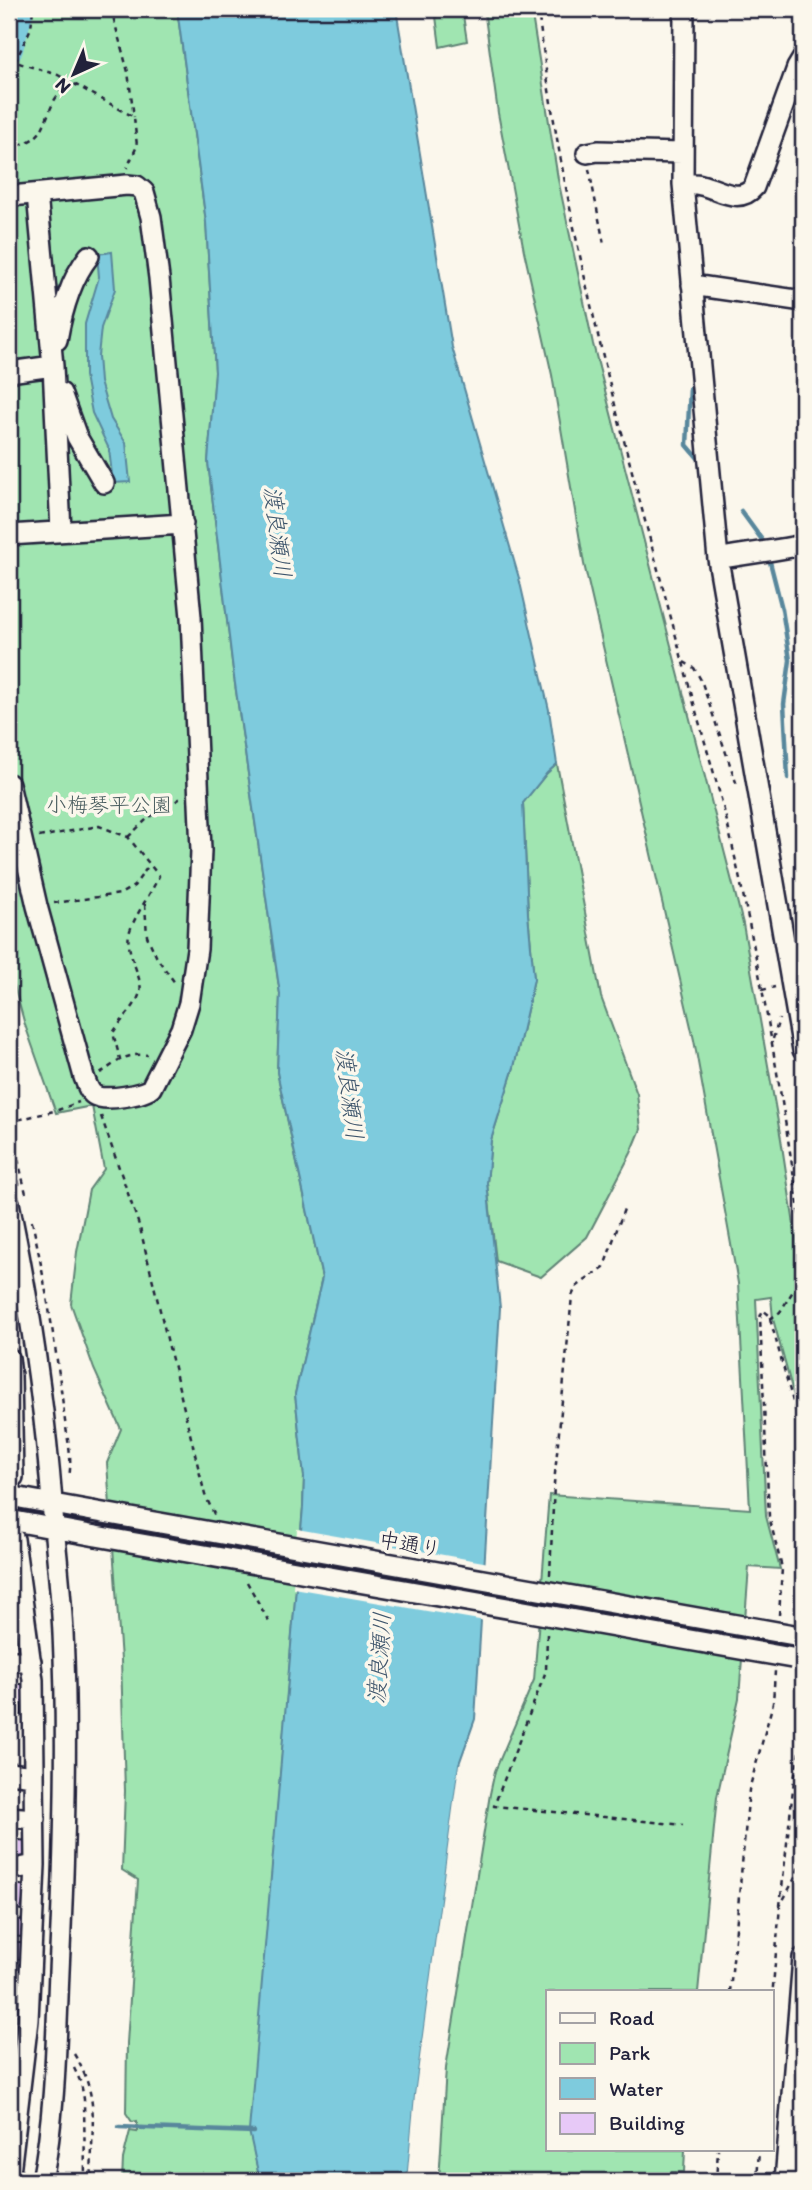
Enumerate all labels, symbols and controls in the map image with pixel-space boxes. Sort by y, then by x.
north arrow [38,38,108,108]
text: N [50,73,75,99]
water label: 渡良瀬川 [258,485,298,579]
park label: 小梅琴平公園 [46,792,172,817]
water label: 渡良瀬川 [330,1047,370,1141]
street label: 中通り [377,1526,443,1562]
water label: 渡良瀬川 [362,1611,396,1705]
legend [546,1990,774,2152]
text: Road [609,2005,655,2030]
text: Park [609,2040,651,2065]
text: Water [609,2076,663,2101]
text: Building [609,2110,685,2135]

